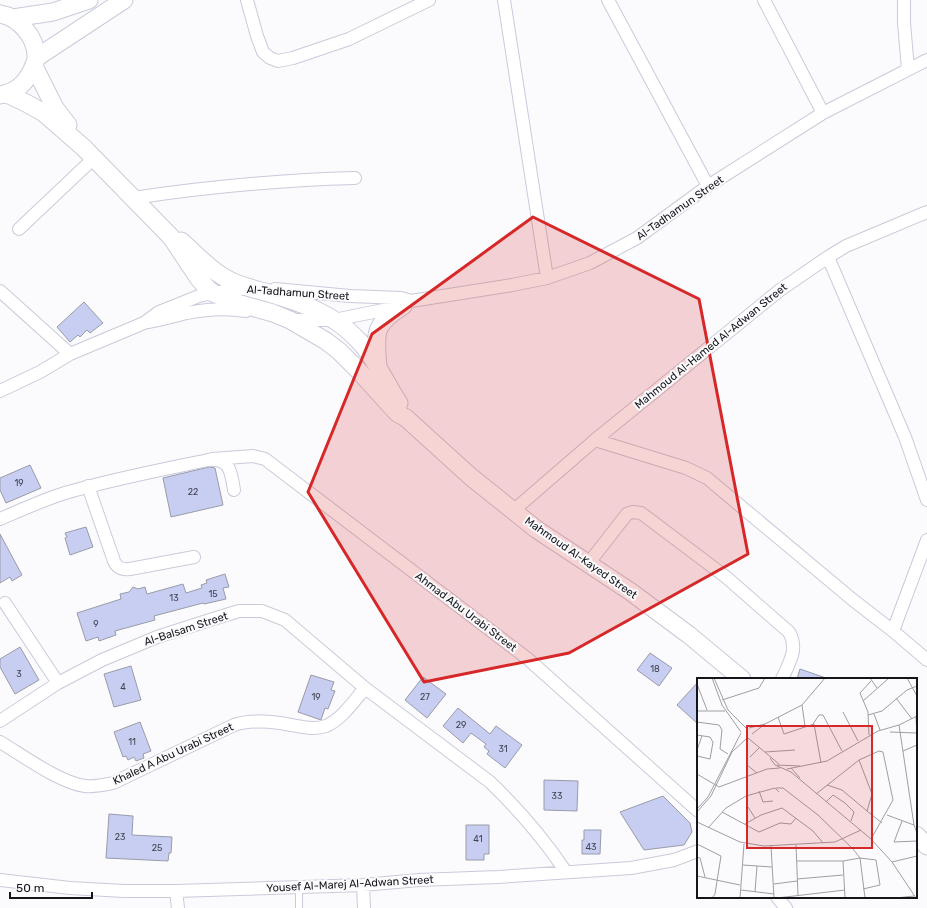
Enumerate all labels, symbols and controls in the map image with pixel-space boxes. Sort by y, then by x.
street label: Al-Tadhamun Street [634,173,726,243]
street label: Mahmoud Al-Hamed Al-Adwan Street [632,280,790,412]
street label: Al-Tadhamun Street [246,283,351,303]
house number: 19 [14,478,24,488]
house number: 22 [188,487,198,497]
street label: Mahmoud Al-Kayed Street [522,514,640,602]
street label: Ahmad Abu Urabi Street [413,570,520,655]
house number: 15 [208,589,218,599]
house number: 13 [169,593,179,603]
street label: Al-Balsam Street [142,609,230,649]
house number: 9 [93,619,99,629]
house number: 18 [650,664,660,674]
house number: 3 [16,669,22,679]
inset map [697,678,917,898]
house number: 4 [120,682,126,692]
house number: 19 [311,692,321,702]
house number: 27 [420,692,430,702]
street label: Khaled A Abu Urabi Street [111,720,236,788]
house number: 29 [456,720,466,730]
house number: 11 [128,737,136,747]
house number: 31 [498,744,508,754]
house number: 33 [552,791,562,801]
house number: 23 [115,832,125,842]
house number: 41 [473,834,483,844]
house number: 43 [586,842,597,852]
house number: 25 [152,843,162,853]
street label: Yousef Al-Marej Al-Adwan Street [266,873,435,895]
scale bar [10,874,92,900]
text: 50 m [16,881,44,895]

